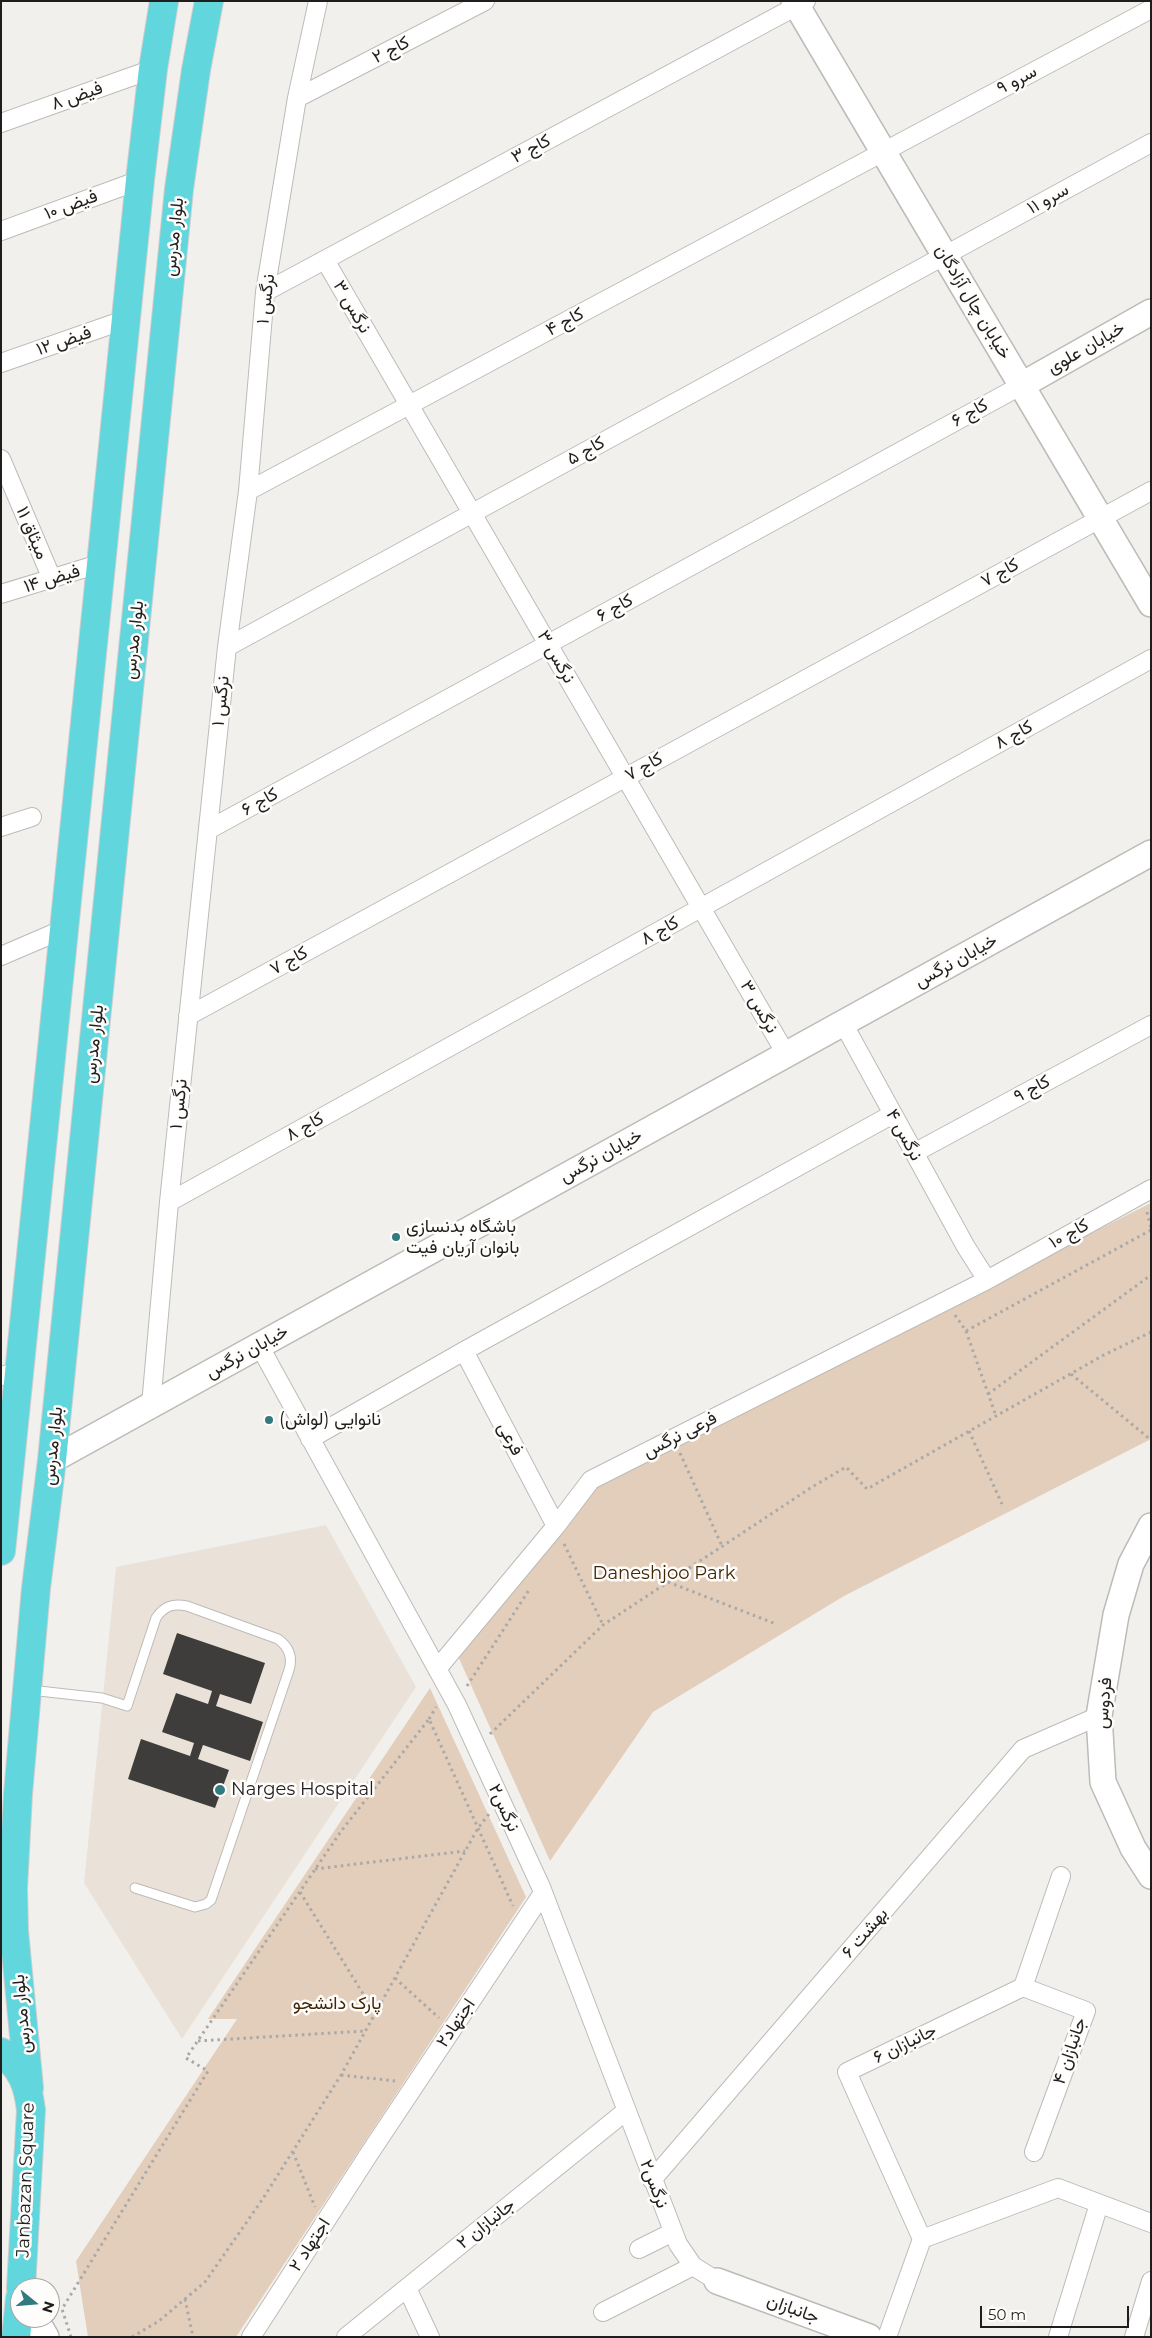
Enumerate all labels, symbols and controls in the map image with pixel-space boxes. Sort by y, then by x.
street label: کاج ۲ [369,32,413,68]
street label: سرو ۹ [993,61,1041,99]
street label: فیض ۸ [48,77,106,115]
street label: کاج ۳ [508,130,554,168]
street label: سرو ۱۱ [1024,179,1072,219]
street label: فیض ۱۰ [41,185,101,225]
street label: بلوار مدرس [159,196,189,278]
street label: خیابان چال آزادگان [930,241,1016,363]
street label: نرگس ۱ [252,273,280,325]
street label: نرگس ۳ [328,277,376,337]
street label: کاج ۴ [542,303,588,341]
street label: خیابان علوی [1043,317,1129,379]
street label: فیض ۱۲ [34,322,94,360]
street label: کاج ۶ [948,394,992,432]
street label: کاج ۵ [563,432,609,470]
street label: میثاق ۱۱ [11,503,53,563]
street label: کاج ۷ [977,554,1023,592]
street label: فیض ۱۴ [21,560,83,598]
street label: کاج ۶ [593,589,637,627]
street label: بلوار مدرس [119,599,149,681]
street label: نرگس ۳ [532,627,580,687]
street label: نرگس ۱ [208,675,234,727]
street label: کاج ۸ [991,716,1037,754]
street label: کاج ۷ [621,748,667,786]
street label: کاج ۶ [238,783,282,821]
street label: کاج ۸ [637,912,683,950]
street label: خیابان نرگس [911,930,1001,992]
street label: کاج ۷ [266,942,312,980]
street label: نرگس ۳ [735,977,783,1037]
street label: بلوار مدرس [79,1003,109,1085]
street label: کاج ۹ [1010,1071,1054,1107]
street label: نرگس ۱ [166,1078,192,1130]
street label: نرگس ۴ [881,1105,927,1165]
street label: کاج ۸ [282,1108,328,1146]
street label: خیابان نرگس [556,1125,646,1187]
street label: کاج ۱۰ [1045,1214,1093,1254]
place label: باشگاه بدنسازی بانوان آریان فیت [406,1216,519,1258]
marker: باشگاه بدنسازی بانوان آریان فیت [390,1231,402,1243]
street label: خیابان نرگس [202,1321,292,1383]
street label: بلوار مدرس [38,1405,68,1487]
street label: فرعی نرگس [639,1407,721,1463]
place label: نانوایی (لواش) [279,1409,381,1431]
marker: نانوایی (لواش) [263,1414,275,1426]
street label: فرعی [492,1419,528,1459]
park label: Daneshjoo Park [593,1563,735,1585]
street label: فردوس [1091,1676,1117,1730]
place label: Narges Hospital [231,1779,374,1801]
street label: نرگس۲ [484,1781,524,1835]
marker: Narges Hospital [213,1783,227,1797]
street label: بهشت ۶ [837,1903,893,1963]
street label: بلوار مدرس [8,1974,36,2054]
park label: پارک دانشجو [293,1993,381,2015]
street label: اجتهاد۲ [432,1994,480,2052]
street label: جانبازان ۴ [1049,2015,1091,2087]
street label: جانبازان ۶ [870,2019,940,2069]
street label: Janbazan Square [12,2102,40,2258]
street label: نرگس۲ [635,2157,673,2211]
street label: جانبازان ۲ [453,2194,519,2254]
street label: اجتهاد ۲ [285,2214,335,2276]
north arrow [10,2278,60,2328]
street label: جانبازان [764,2290,822,2328]
scale bar [982,2296,1131,2328]
text: N [38,2299,59,2315]
text: 50 m [988,2305,1026,2324]

